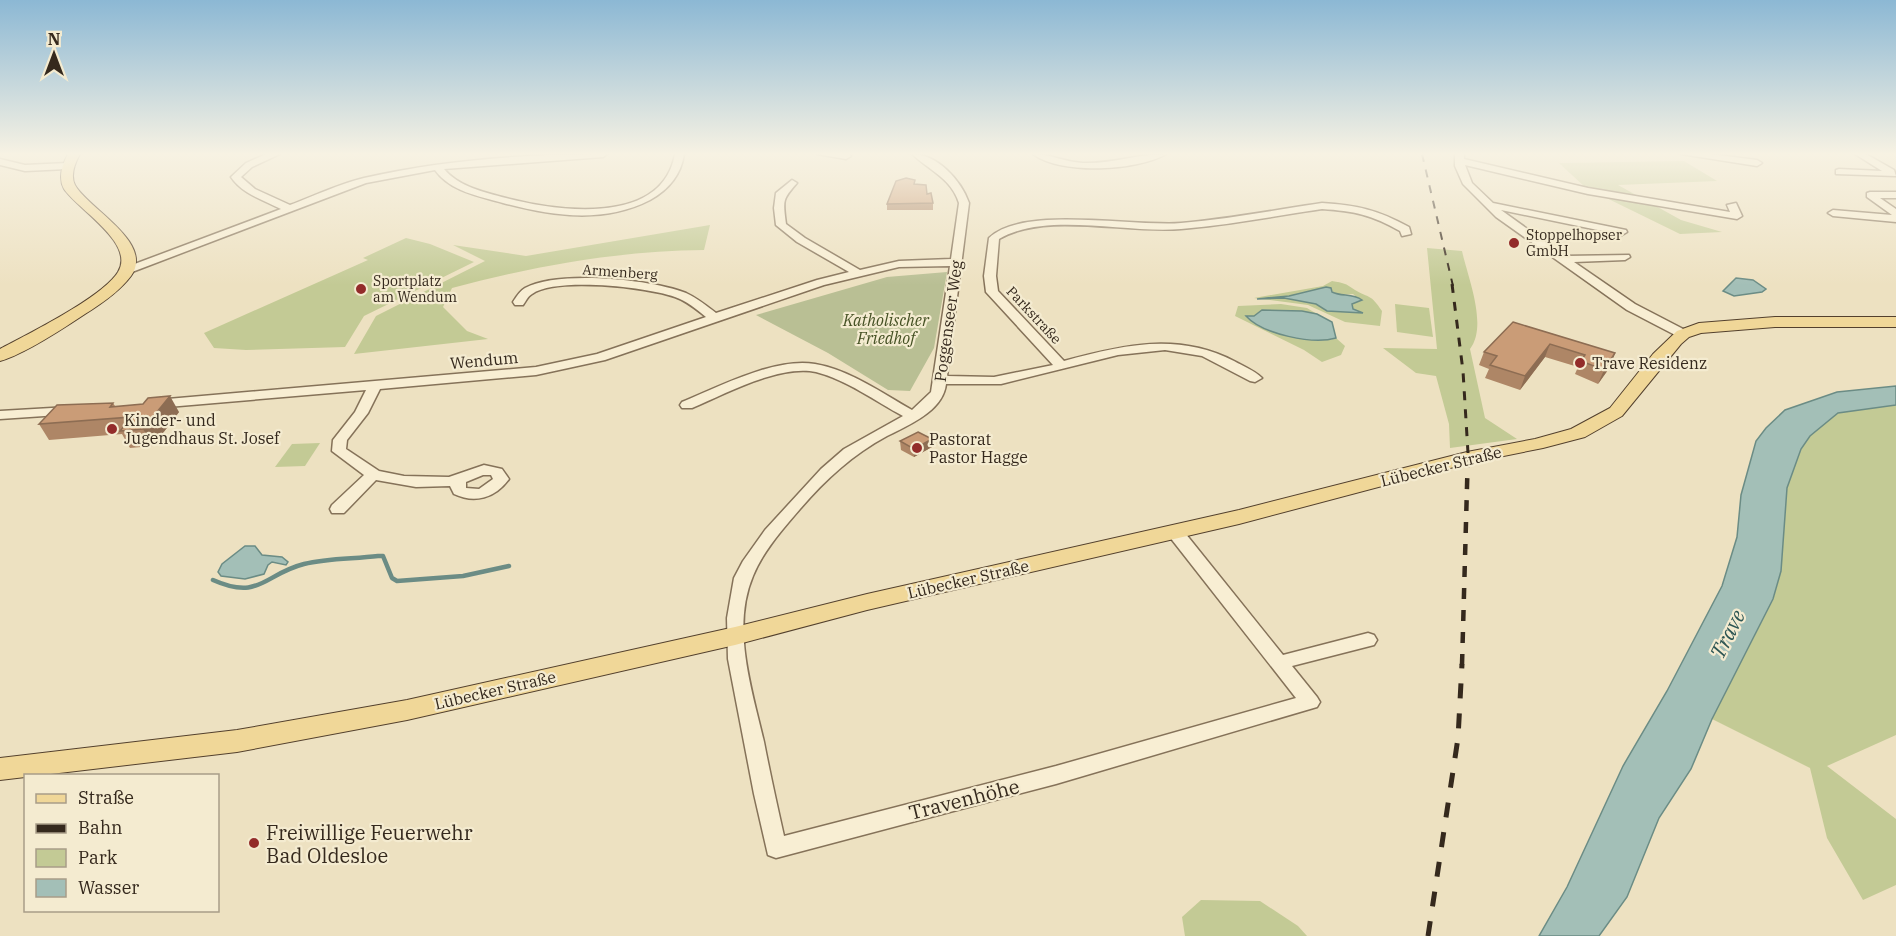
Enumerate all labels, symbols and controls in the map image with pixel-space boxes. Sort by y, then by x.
north arrow [24,24,84,84]
text: N [48,29,60,49]
place label: Stoppelhopser GmbH [1526,226,1623,260]
marker: Stoppelhopser GmbH [1507,236,1521,250]
street label: Poggenseer Weg [930,259,966,383]
street label: Armenberg [582,260,659,284]
place label: Sportplatz am Wendum [373,272,457,306]
marker: Sportplatz am Wendum [354,282,368,296]
street label: Parkstraße [1003,282,1065,348]
park label: Katholischer Friedhof [842,310,930,348]
street label: Wendum [449,347,519,373]
place label: Trave Residenz [1592,353,1707,373]
marker: Trave Residenz [1573,356,1587,370]
place label: Kinder- und Jugendhaus St. Josef [124,410,281,448]
marker: Kinder- und Jugendhaus St. Josef [105,422,119,436]
place label: Pastorat Pastor Hagge [929,429,1028,467]
marker: Pastorat Pastor Hagge [910,441,924,455]
street label: Lübecker Straße [1378,441,1504,491]
street label: Lübecker Straße [905,555,1031,603]
water label: Trave [1703,604,1751,663]
street label: Lübecker Straße [432,666,558,714]
street label: Travenhöhe [906,772,1022,826]
legend [24,774,219,912]
text: Straße [78,786,134,809]
text: Bahn [78,816,123,839]
place label: Freiwillige Feuerwehr Bad Oldesloe [266,819,473,869]
marker: Freiwillige Feuerwehr Bad Oldesloe [247,836,261,850]
text: Park [78,846,118,869]
text: Wasser [78,876,139,899]

